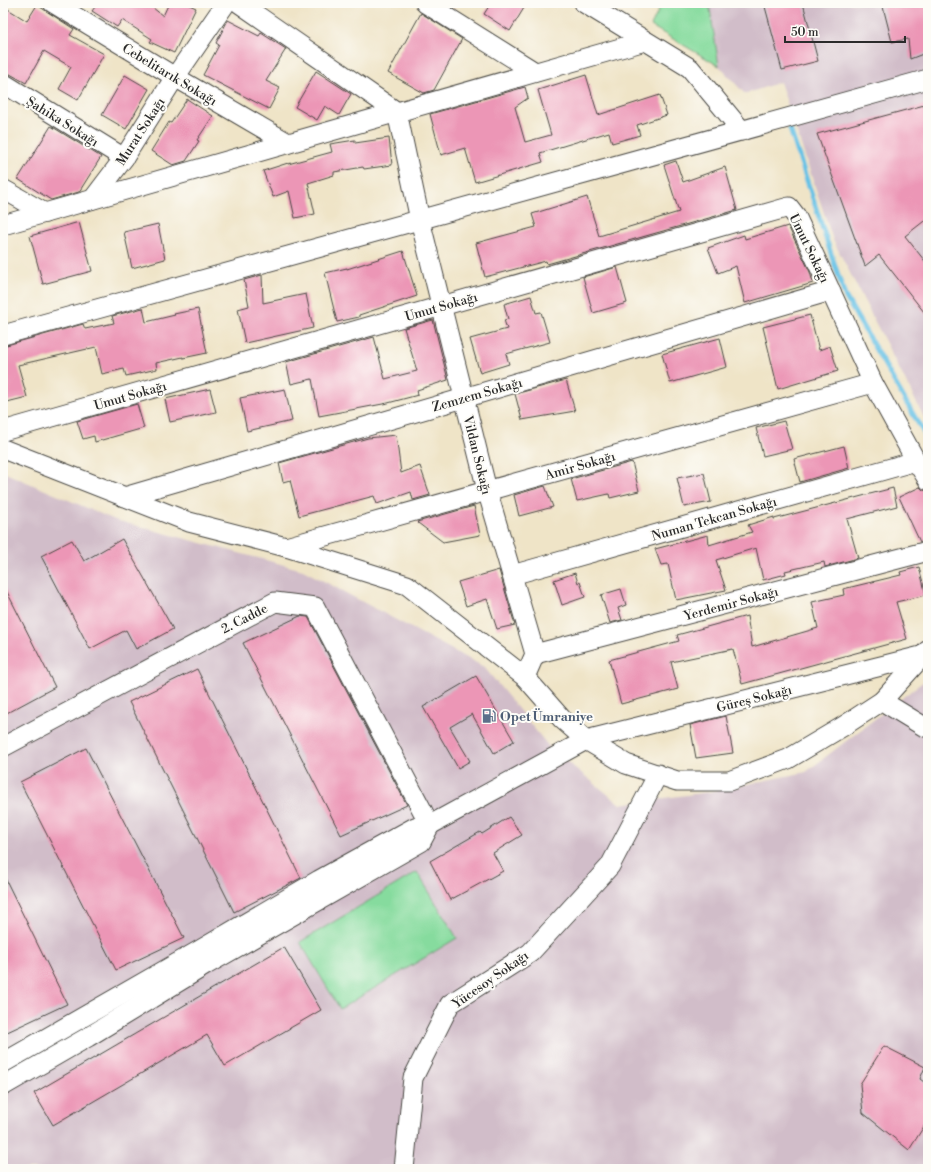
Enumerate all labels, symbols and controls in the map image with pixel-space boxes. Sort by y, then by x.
scale bar [785,18,905,44]
text: 50 m [791,25,819,40]
street label: Cebelitarık Sokağı [119,40,220,109]
street label: Şahika Sokağı [23,93,102,150]
street label: Murat Sokağı [113,95,169,169]
street label: Umut Sokağı [785,211,833,286]
street label: Umut Sokağı [403,289,479,325]
street label: Zemzem Sokağı [430,374,524,415]
street label: Umut Sokağı [92,378,168,414]
street label: Vildan Sokağı [459,413,495,496]
street label: Amir Sokağı [542,448,617,484]
street label: Numan Tekcan Sokağı [650,493,779,545]
street label: Yerdemir Sokağı [681,584,780,625]
street label: 2. Cadde [219,600,271,637]
street label: Güreş Sokağı [715,682,794,716]
fuel station icon: Opet Ümraniye [481,708,497,724]
place label: Opet Ümraniye [500,708,593,725]
street label: Yücesoy Sokağı [448,948,532,1013]

